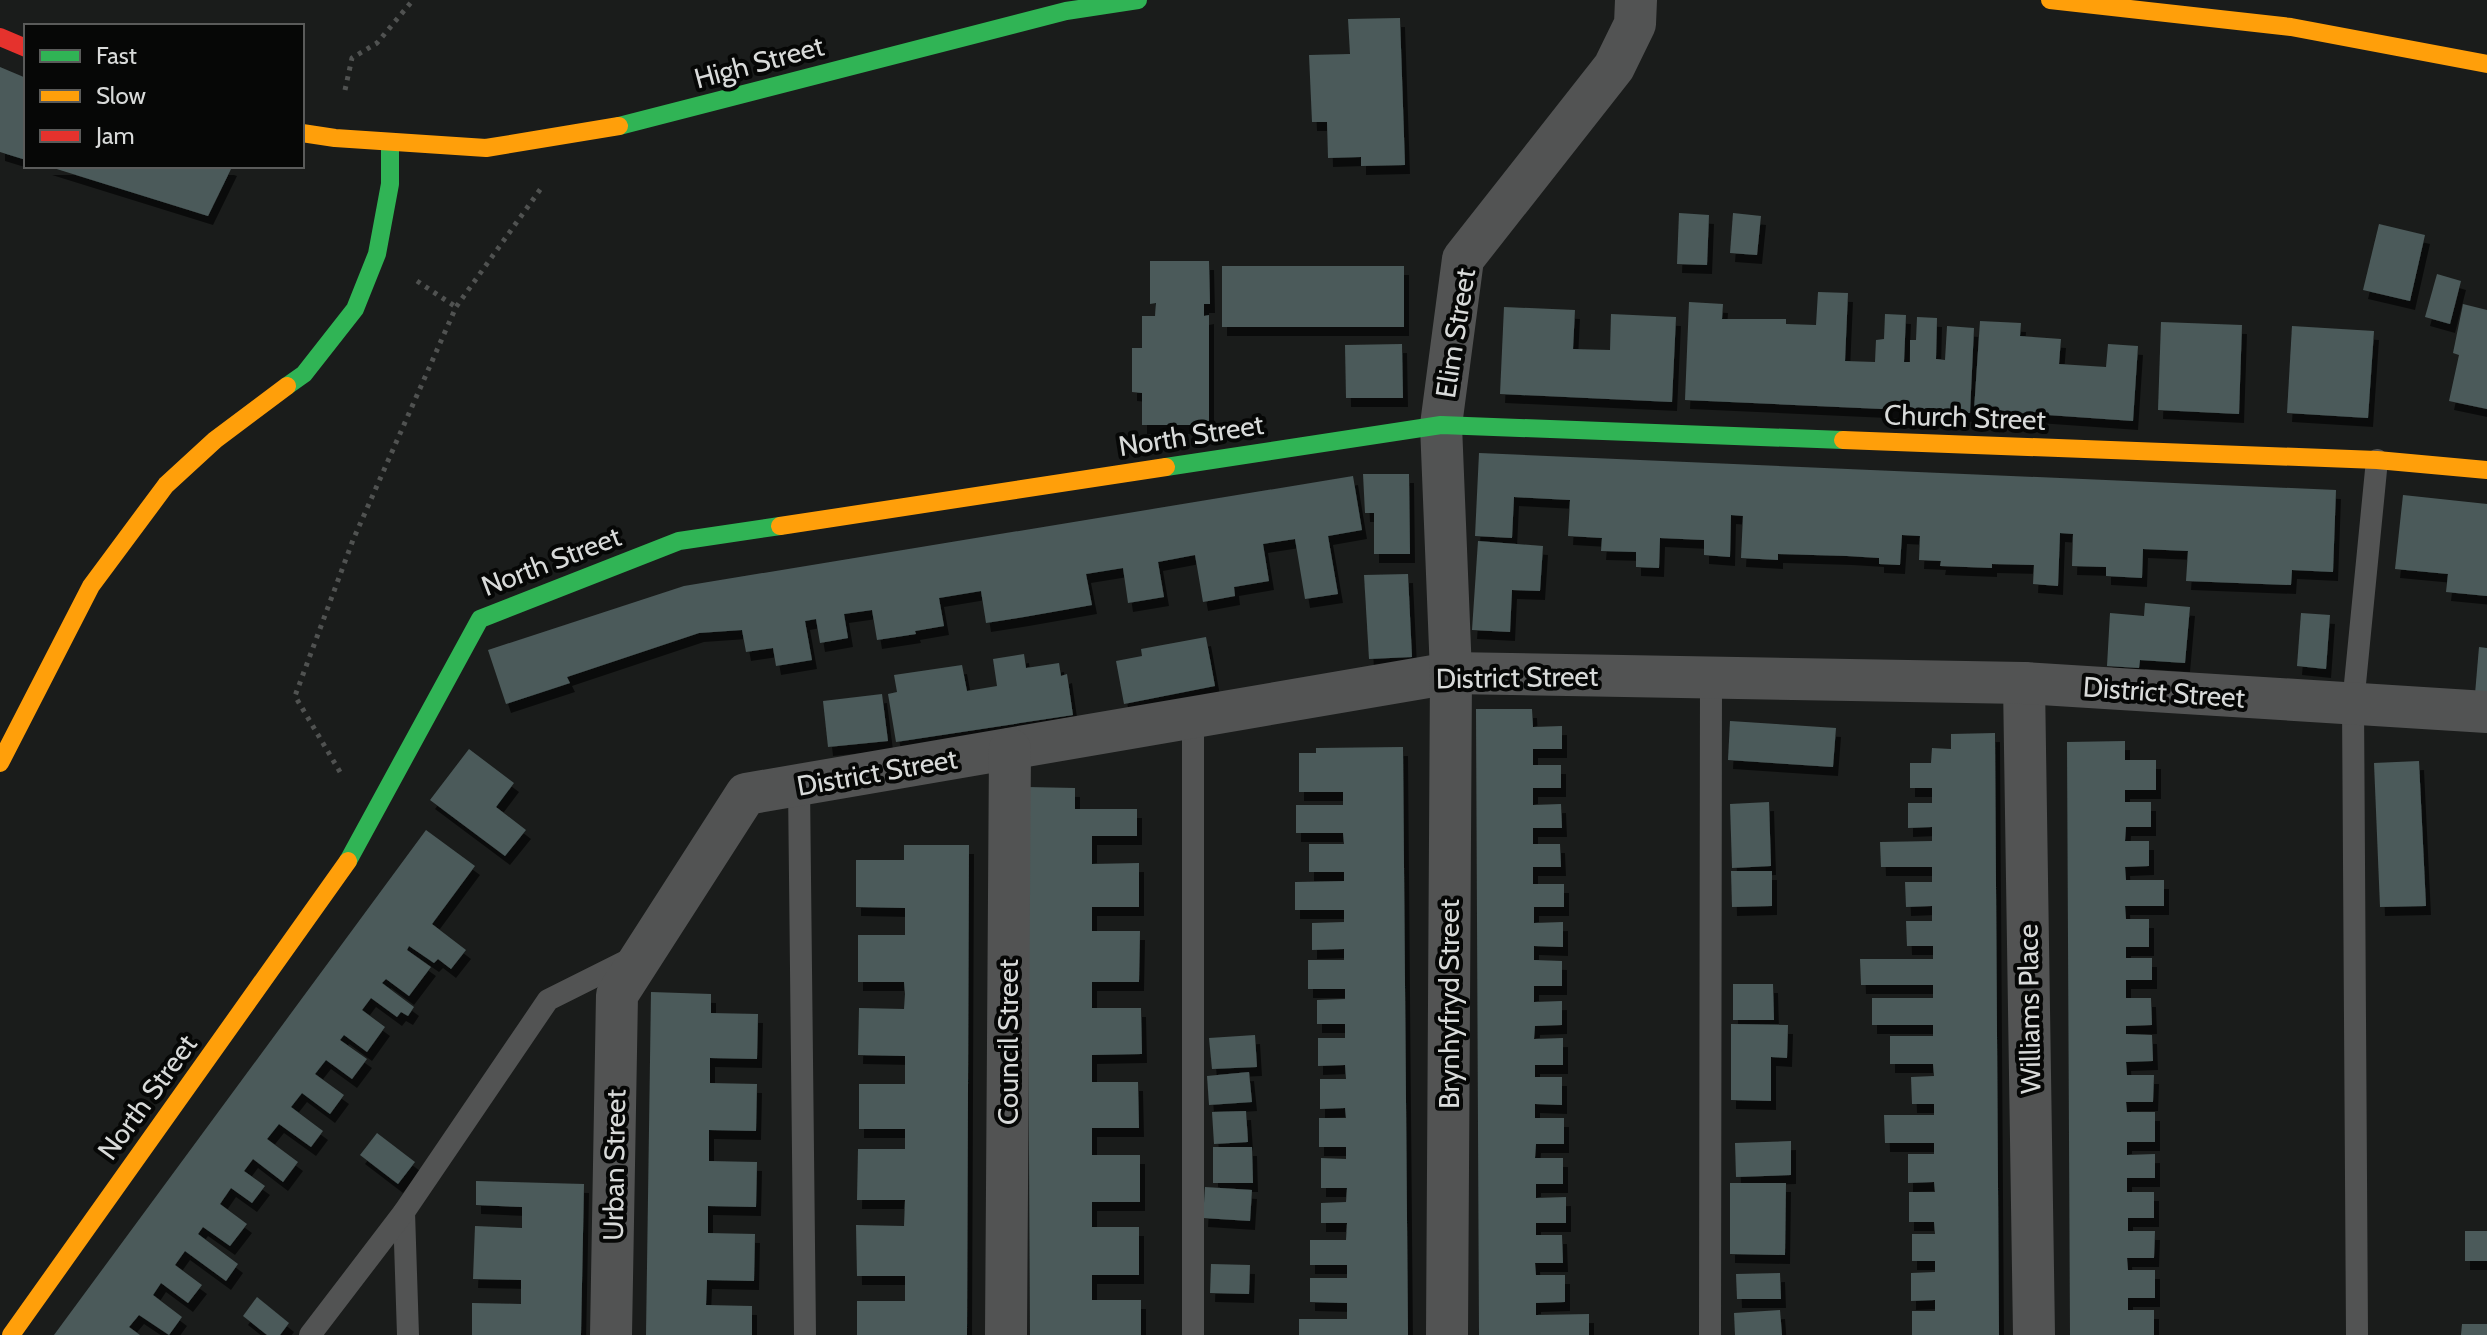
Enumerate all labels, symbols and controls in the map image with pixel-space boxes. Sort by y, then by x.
legend [24,24,304,168]
street label: High Street [690,28,828,96]
text: Fast [96,41,137,70]
text: Slow [96,81,146,110]
text: Jam [95,121,134,150]
street label: Elim Street [1428,266,1482,400]
street label: Church Street [1884,397,2046,437]
street label: North Street [1116,407,1266,463]
street label: North Street [477,519,625,603]
street label: District Street [1436,659,1598,695]
street label: District Street [2082,669,2246,715]
street label: District Street [794,741,960,803]
street label: Brynhyfryd Street [1432,899,1466,1109]
street label: Williams Place [2011,924,2047,1094]
street label: Council Street [991,959,1025,1125]
street label: North Street [90,1028,204,1166]
street label: Urban Street [596,1089,632,1241]

